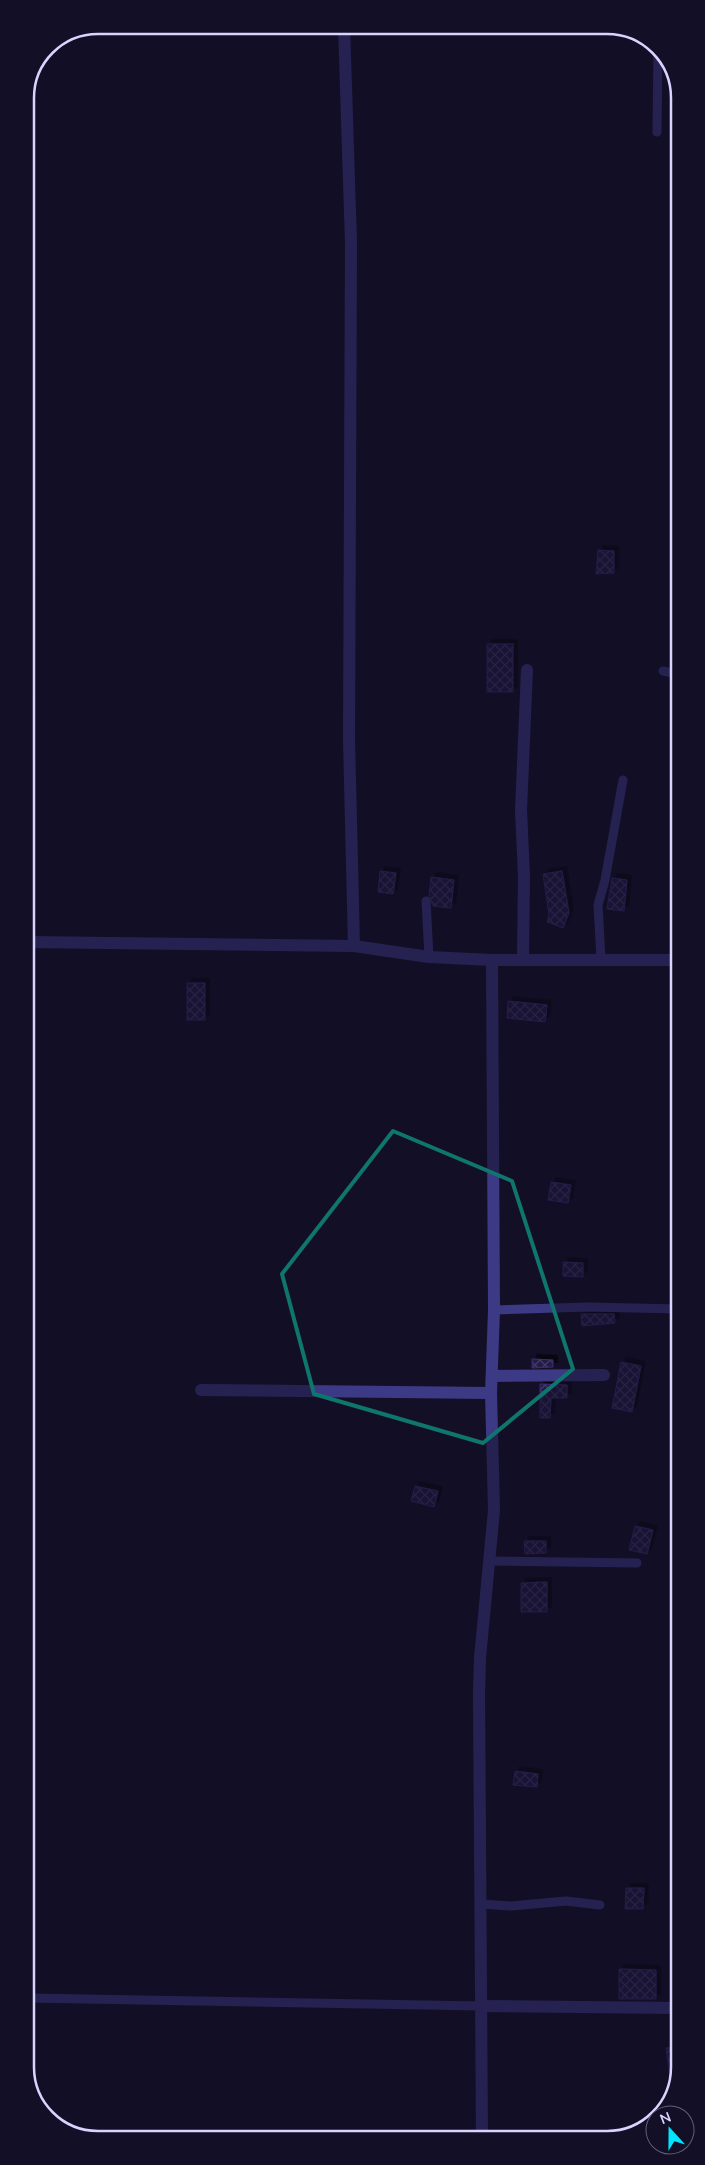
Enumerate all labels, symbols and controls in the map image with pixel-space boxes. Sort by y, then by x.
north arrow [645,2105,695,2155]
text: N [657,2108,674,2128]

